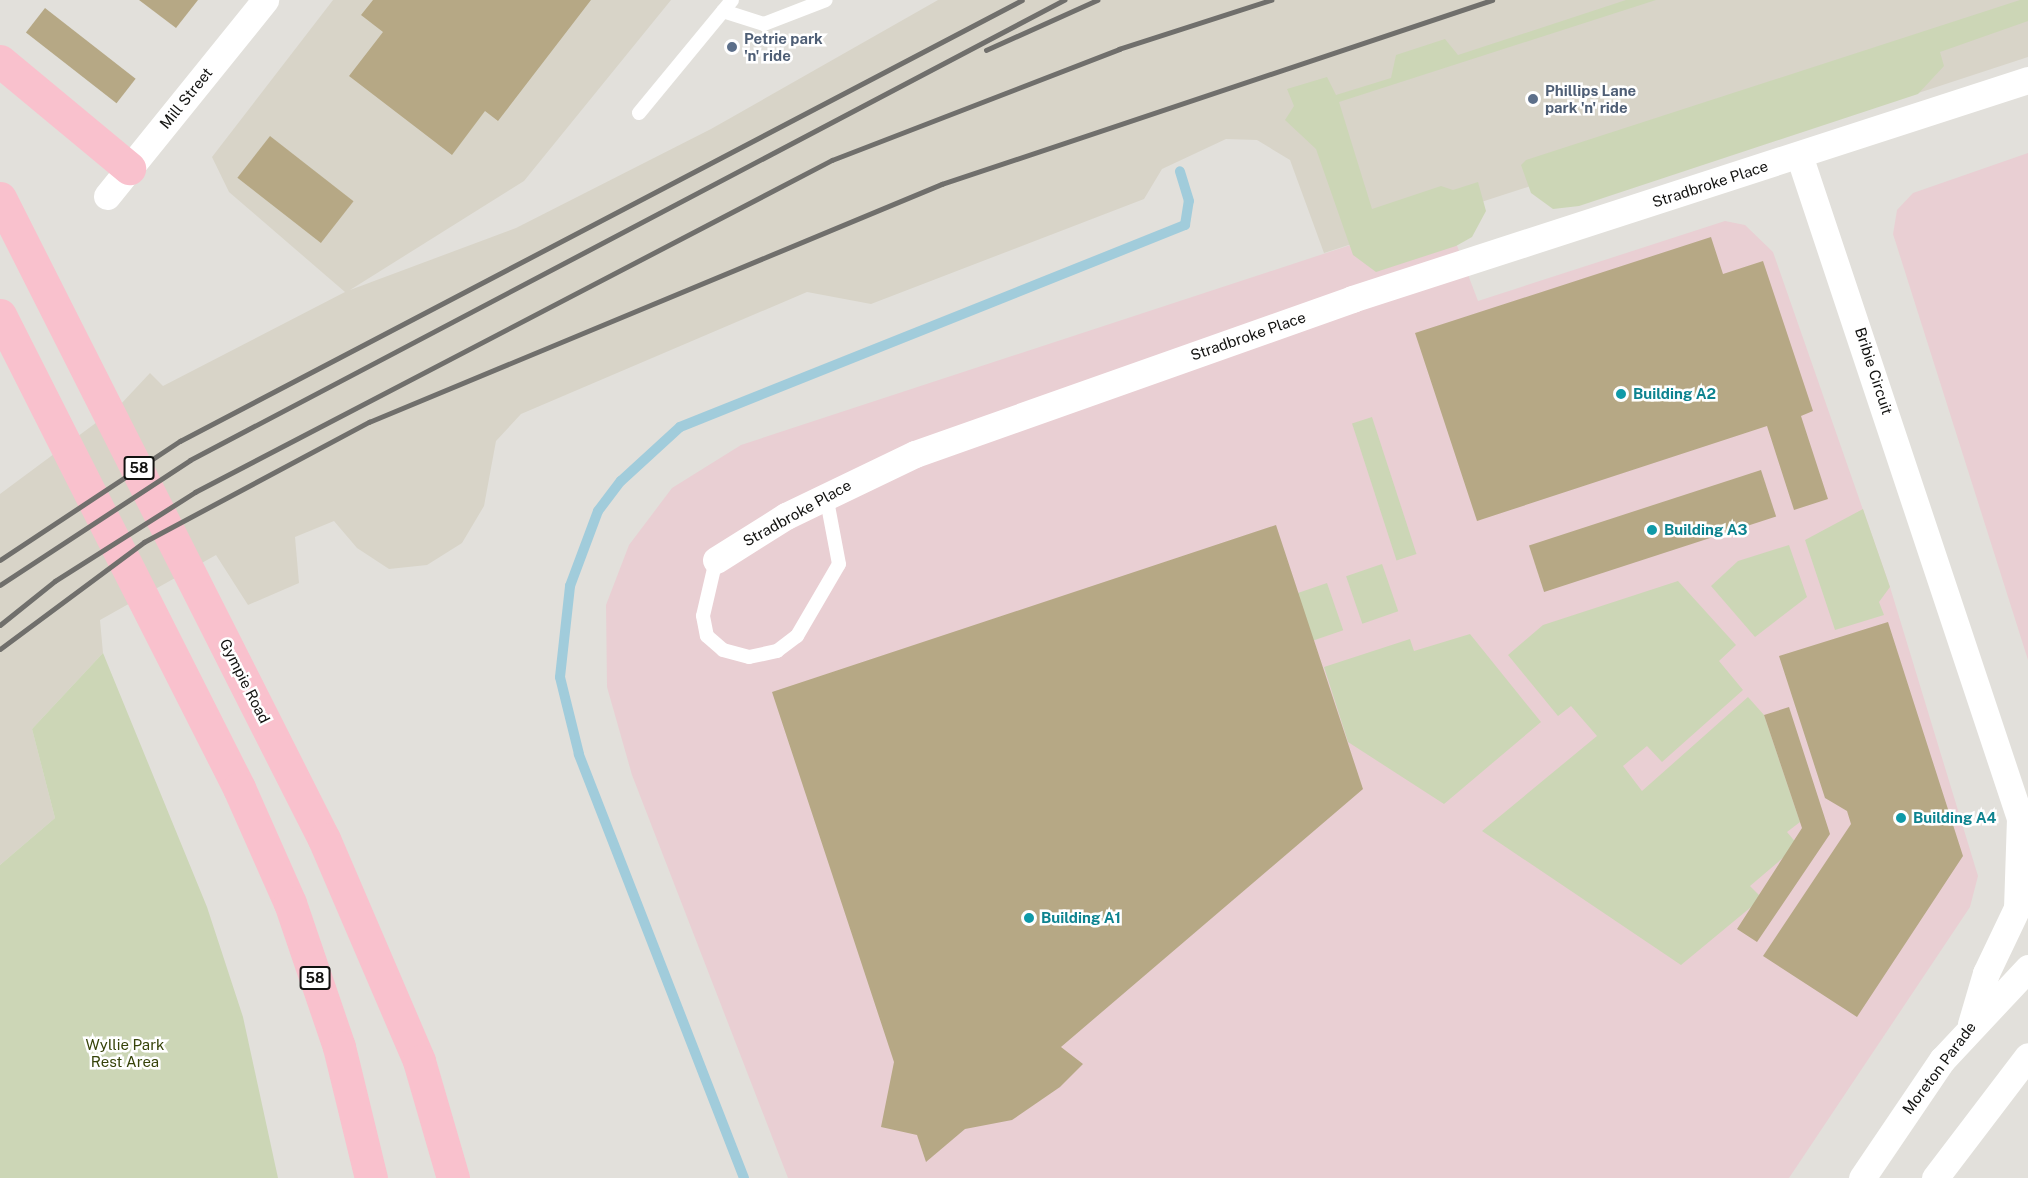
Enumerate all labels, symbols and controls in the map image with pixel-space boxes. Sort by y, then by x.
place label: Petrie park 'n' ride [744,29,823,64]
marker: Petrie park 'n' ride [725,40,739,54]
street label: Mill Street [156,64,216,132]
place label: Phillips Lane park 'n' ride [1545,81,1636,116]
marker: Phillips Lane park 'n' ride [1526,92,1540,106]
street label: Stradbroke Place [1650,157,1770,211]
street label: Stradbroke Place [1188,308,1308,364]
street label: Bribie Circuit [1851,325,1897,417]
place label: Building A2 [1633,385,1716,403]
marker: Building A2 [1614,387,1628,401]
road number: 58 [122,457,156,479]
street label: Stradbroke Place [740,476,854,550]
place label: Building A3 [1664,521,1748,539]
marker: Building A3 [1645,523,1659,537]
street label: Gympie Road [216,636,274,726]
place label: Building A4 [1913,809,1996,827]
marker: Building A4 [1894,811,1908,825]
place label: Building A1 [1041,909,1121,927]
marker: Building A1 [1022,911,1036,925]
road number: 58 [298,967,332,989]
street label: Moreton Parade [1898,1018,1980,1118]
park label: Wyllie Park Rest Area [86,1035,164,1070]

